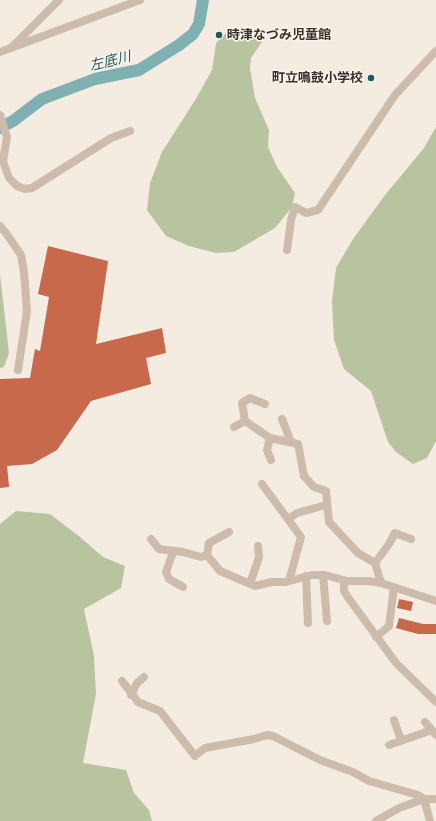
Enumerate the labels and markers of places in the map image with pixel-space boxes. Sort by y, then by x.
place label: 時津なづみ児童館 [227,27,331,43]
marker: 時津なづみ児童館 [214,30,224,40]
place label: 町立鳴鼓小学校 [272,70,363,86]
marker: 町立鳴鼓小学校 [366,73,376,83]

